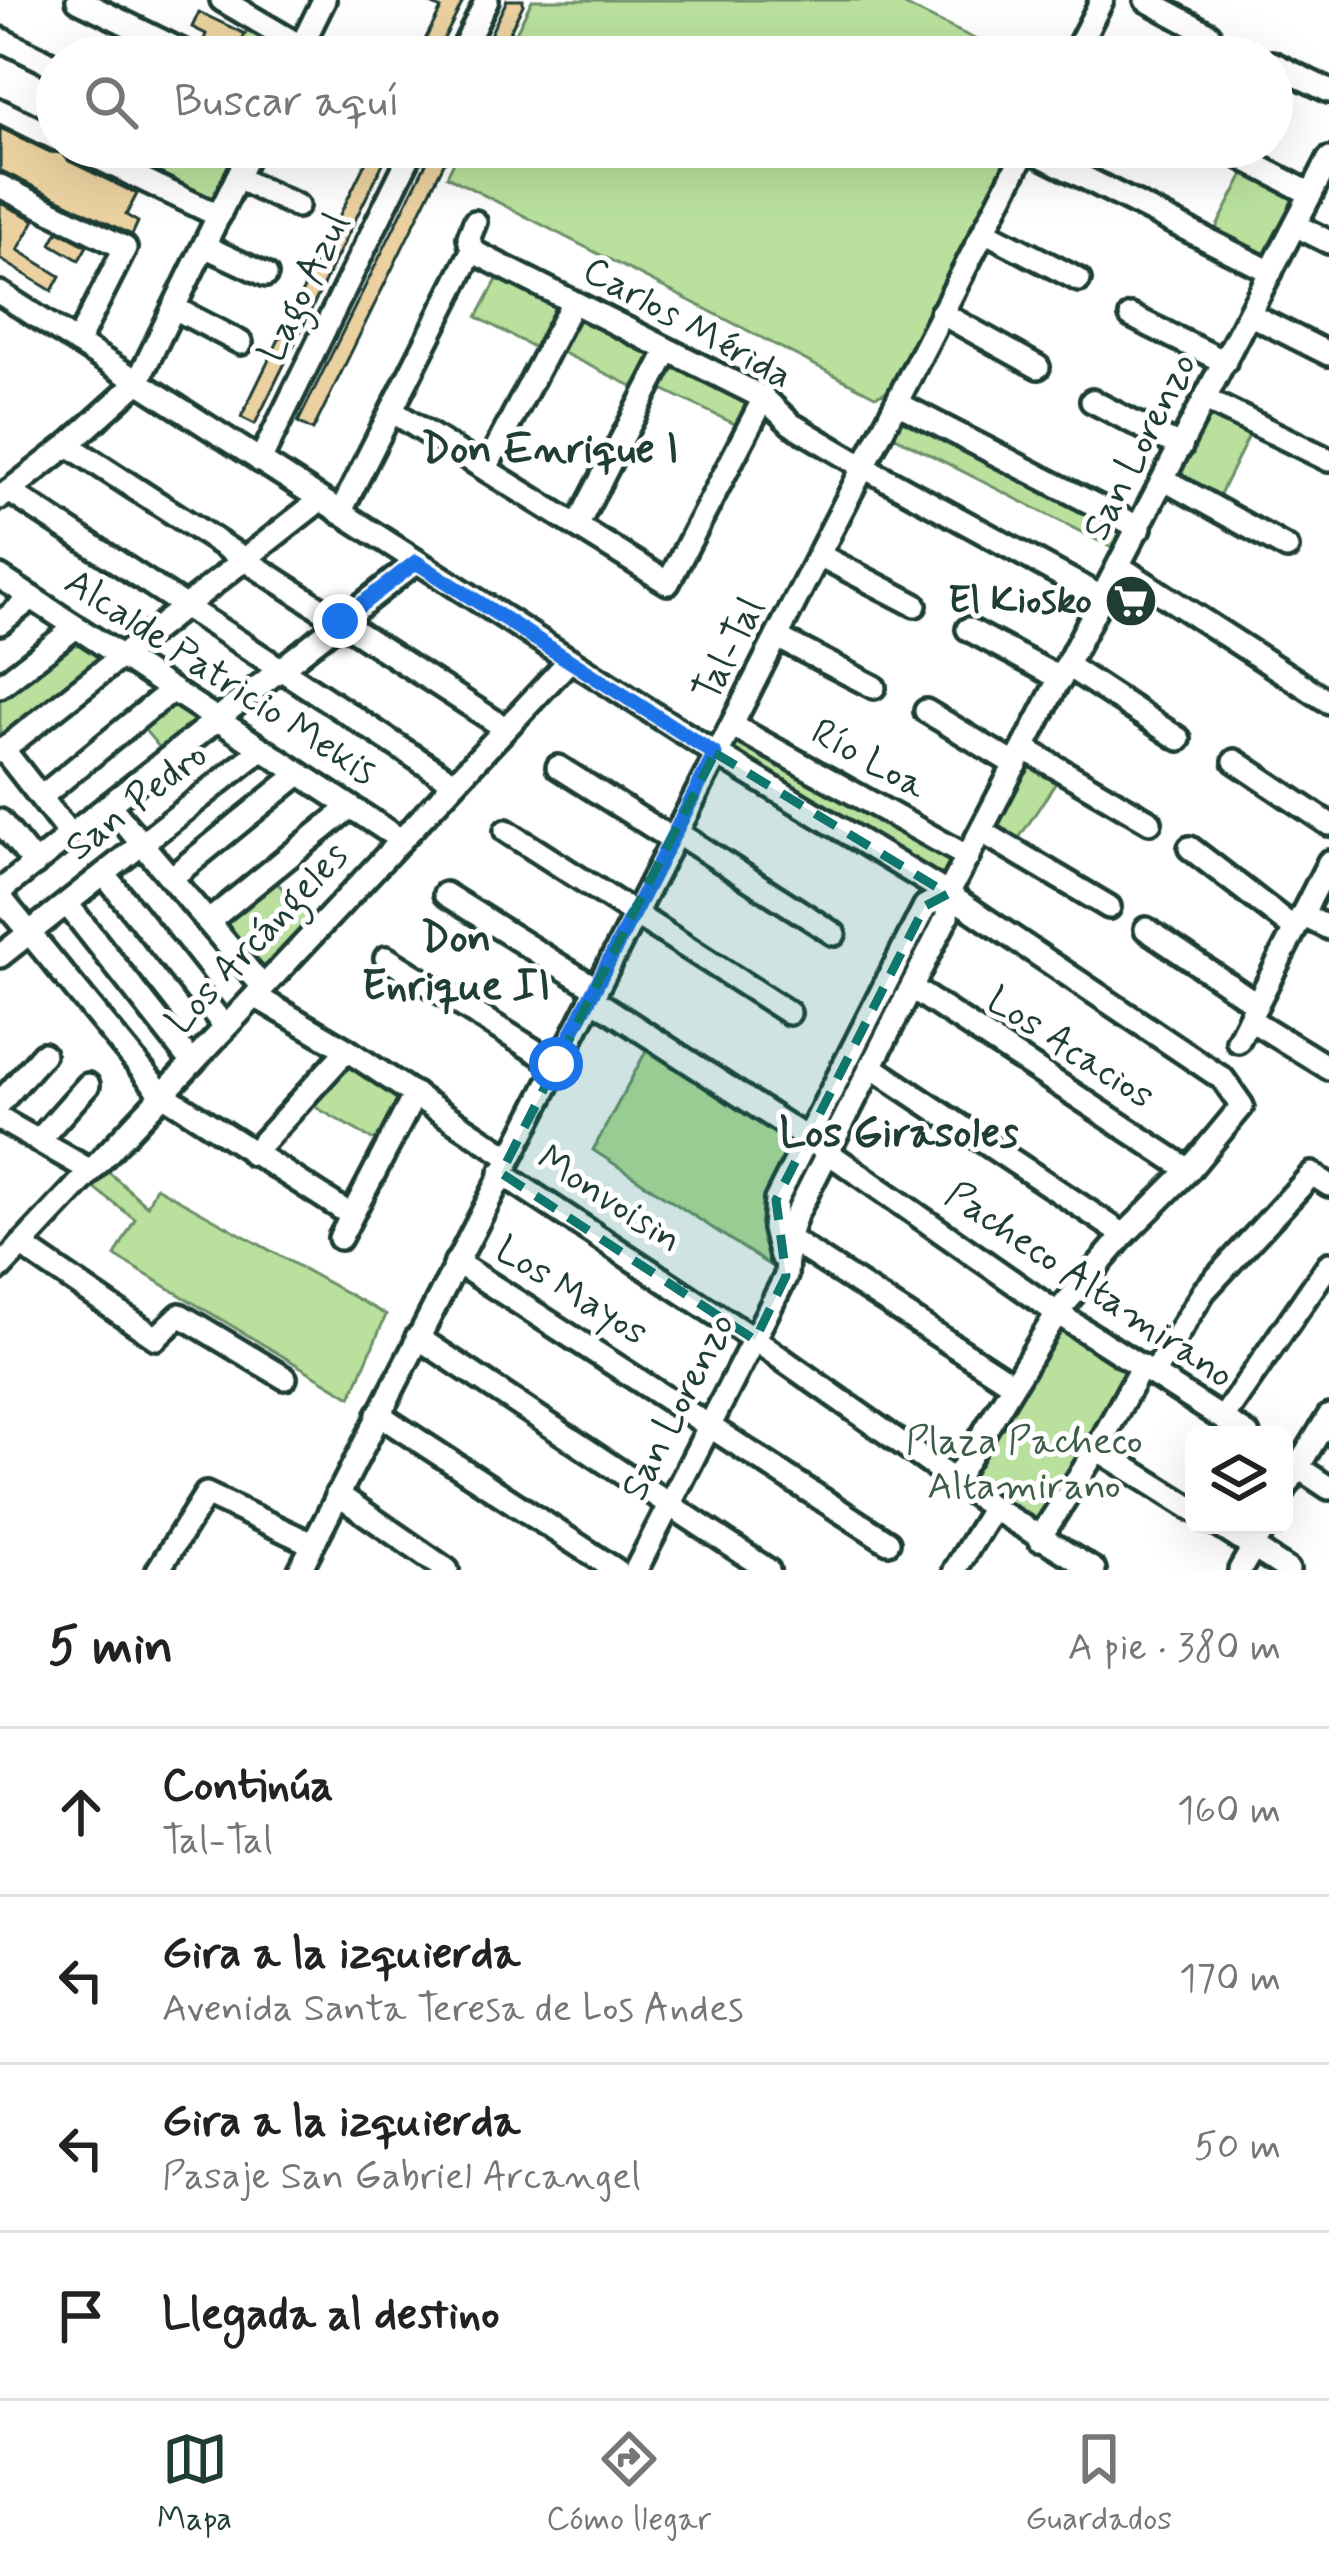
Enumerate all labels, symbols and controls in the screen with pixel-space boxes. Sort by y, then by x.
search box [36,36,1293,168]
icon: search [78,69,144,135]
text: Buscar aquí [174,73,400,132]
street label: Lago Azul [247,205,366,372]
street label: Carlos Mérida [573,246,801,402]
street label: San Lorenzo [1072,344,1210,550]
district label: Don Enrique I [421,423,679,478]
street label: Alcalde Patricio Mekis [54,558,386,798]
supermarket icon: El Kiosko [1103,573,1159,629]
place label: El Kiosko [948,576,1092,627]
street label: Tal-Tal [682,589,778,711]
route end [313,594,367,648]
street label: Río Loa [801,708,935,813]
street label: San Pedro [56,731,218,873]
street label: Los Arcángeles [155,832,363,1048]
district label: Don Enrique II [362,912,550,1015]
street label: Los Acacios [976,976,1164,1122]
route start [529,1037,583,1091]
district label: Los Girasoles [779,1107,1019,1162]
street label: Monvoisin [527,1134,691,1266]
street label: Pacheco Altamirano [935,1170,1243,1402]
street label: Los Mayos [485,1225,657,1359]
street label: San Lorenzo [610,1304,748,1510]
park label: Plaza Pacheco Altamirano [905,1417,1143,1513]
map controls [1185,1426,1293,1534]
button: layers [1185,1426,1293,1534]
text: 5 min [48,1615,173,1681]
text: A pie · 380 m [1068,1623,1281,1674]
text: Continúa [162,1757,333,1816]
icon: ahead [48,1779,114,1845]
text: 160 m [1177,1786,1281,1837]
text: Tal-Tal [162,1816,273,1867]
text: Gira a la izquierda [162,1925,520,1984]
icon: left [48,1947,114,2013]
text: 170 m [1179,1954,1281,2005]
text: Avenida Santa Teresa de Los Andes [162,1984,744,2035]
text: Gira a la izquierda [162,2093,520,2152]
icon: left [48,2115,114,2181]
text: 50 m [1194,2122,1281,2173]
text: Pasaje San Gabriel Arcangel [162,2152,641,2203]
icon: arrive [48,2283,114,2349]
text: Llegada al destino [162,2286,499,2345]
tab: Mapa [157,2426,232,2542]
tab: Cómo llegar [546,2426,711,2542]
tab: Guardados [1025,2426,1172,2542]

